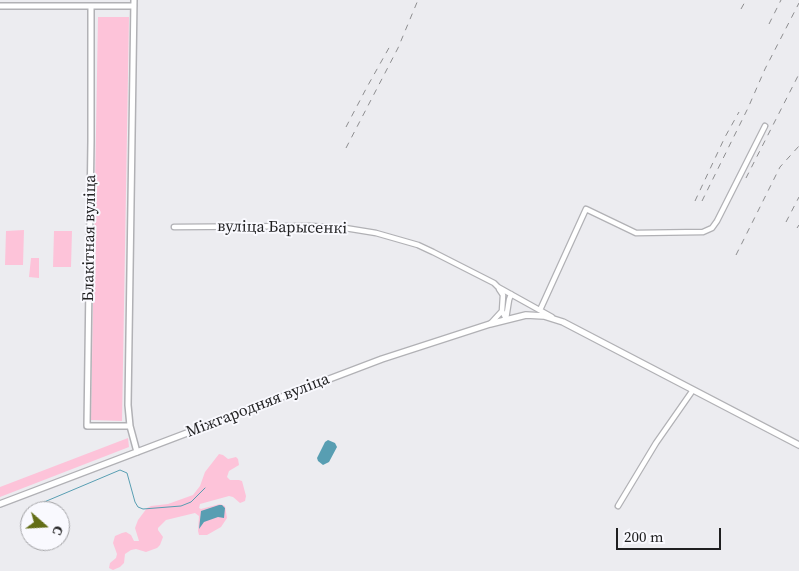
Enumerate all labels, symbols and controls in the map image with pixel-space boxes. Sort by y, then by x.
street label: Блакітная вуліца [79,174,101,302]
street label: вуліца Барысенкі [217,217,347,239]
street label: Міжгародняя вуліца [184,370,332,442]
north arrow [20,501,70,551]
scale bar [619,518,724,550]
text: С [47,523,69,538]
text: 200 m [624,526,664,547]

